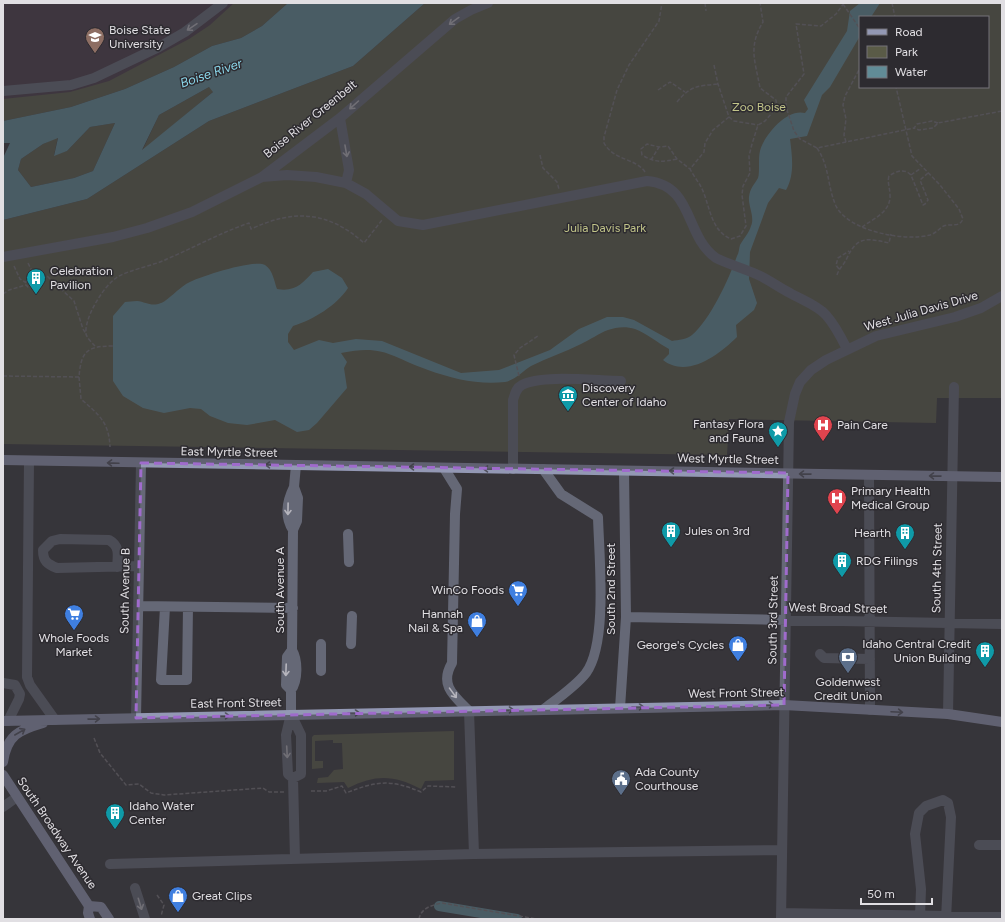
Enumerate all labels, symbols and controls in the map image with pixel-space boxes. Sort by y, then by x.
legend [859,16,989,88]
one-way arrow [448,17,459,25]
place label: Boise State University [109,23,171,51]
one-way arrow [187,23,198,31]
text: Road [895,25,923,39]
school or university icon: Boise State University [84,26,106,54]
text: Park [895,45,918,59]
water label: Boise River [178,55,244,91]
text: Water [895,65,927,79]
street label: Boise River Greenbelt [261,77,360,161]
one-way arrow [349,100,359,109]
park label: Zoo Boise [732,100,786,114]
one-way arrow [342,144,350,157]
park label: Julia Davis Park [564,221,646,235]
place label: Celebration Pavilion [50,264,113,292]
building icon: Celebration Pavilion [25,267,47,295]
street label: West Julia Davis Drive [863,288,980,334]
place label: Discovery Center of Idaho [582,381,666,409]
museum icon: Discovery Center of Idaho [557,384,579,412]
hospital icon: Pain Care [812,414,834,442]
place label: Fantasy Flora and Fauna [693,417,764,445]
place label: Pain Care [837,418,888,432]
place icon: Fantasy Flora and Fauna [767,420,789,448]
street label: East Myrtle Street [180,444,278,460]
street label: West Myrtle Street [677,451,779,467]
one-way arrow [107,459,120,466]
one-way arrow [265,461,278,469]
one-way arrow [409,464,422,471]
one-way arrow [483,465,496,472]
one-way arrow [669,468,682,475]
one-way arrow [799,470,812,477]
one-way arrow [929,472,942,480]
place label: Primary Health Medical Group [851,484,930,512]
hospital icon: Primary Health Medical Group [826,487,848,515]
one-way arrow [284,502,292,515]
building icon: Jules on 3rd [660,520,682,548]
building icon: Hearth [894,522,916,550]
street label: South 4th Street [929,522,945,613]
place label: Jules on 3rd [685,524,750,538]
place label: Hearth [854,526,891,540]
street label: South 2nd Street [604,542,618,635]
street label: South Avenue A [273,547,287,633]
street label: South Avenue B [117,548,133,634]
building icon: RDG Filings [831,550,853,578]
place label: RDG Filings [856,554,918,568]
street label: South 3rd Street [765,575,781,665]
supermarket icon: WinCo Foods [507,579,529,607]
place label: WinCo Foods [431,583,504,597]
street label: West Broad Street [789,600,888,616]
supermarket icon: Whole Foods Market [63,603,85,631]
place label: Hannah Nail & Spa [408,607,463,635]
shop icon: Hannah Nail & Spa [466,610,488,638]
place label: Whole Foods Market [39,631,110,659]
shop icon: George's Cycles [727,634,749,662]
place label: Idaho Central Credit Union Building [862,637,971,665]
place label: George's Cycles [637,638,724,652]
building icon: Idaho Central Credit Union Building [974,640,996,668]
bank icon: Goldenwest Credit Union [837,646,859,674]
one-way arrow [283,663,290,676]
place label: Goldenwest Credit Union [814,675,882,703]
street label: West Front Street [688,685,785,701]
one-way arrow [449,688,457,699]
street label: East Front Street [190,695,282,711]
one-way arrow [761,701,774,709]
one-way arrow [631,704,644,711]
one-way arrow [501,706,514,714]
one-way arrow [890,708,903,715]
one-way arrow [347,709,360,717]
one-way arrow [217,712,230,720]
one-way arrow [87,715,100,723]
one-way arrow [14,727,26,735]
one-way arrow [283,745,291,758]
place label: Ada County Courthouse [635,765,700,793]
public building icon: Ada County Courthouse [610,768,632,796]
street label: South Broadway Avenue [14,774,100,892]
place label: Idaho Water Center [129,799,194,827]
building icon: Idaho Water Center [104,802,126,830]
scale bar [861,880,932,906]
shop icon: Great Clips [167,885,189,913]
text: 50 m [867,887,895,901]
place label: Great Clips [192,889,253,903]
one-way arrow [137,897,144,910]

